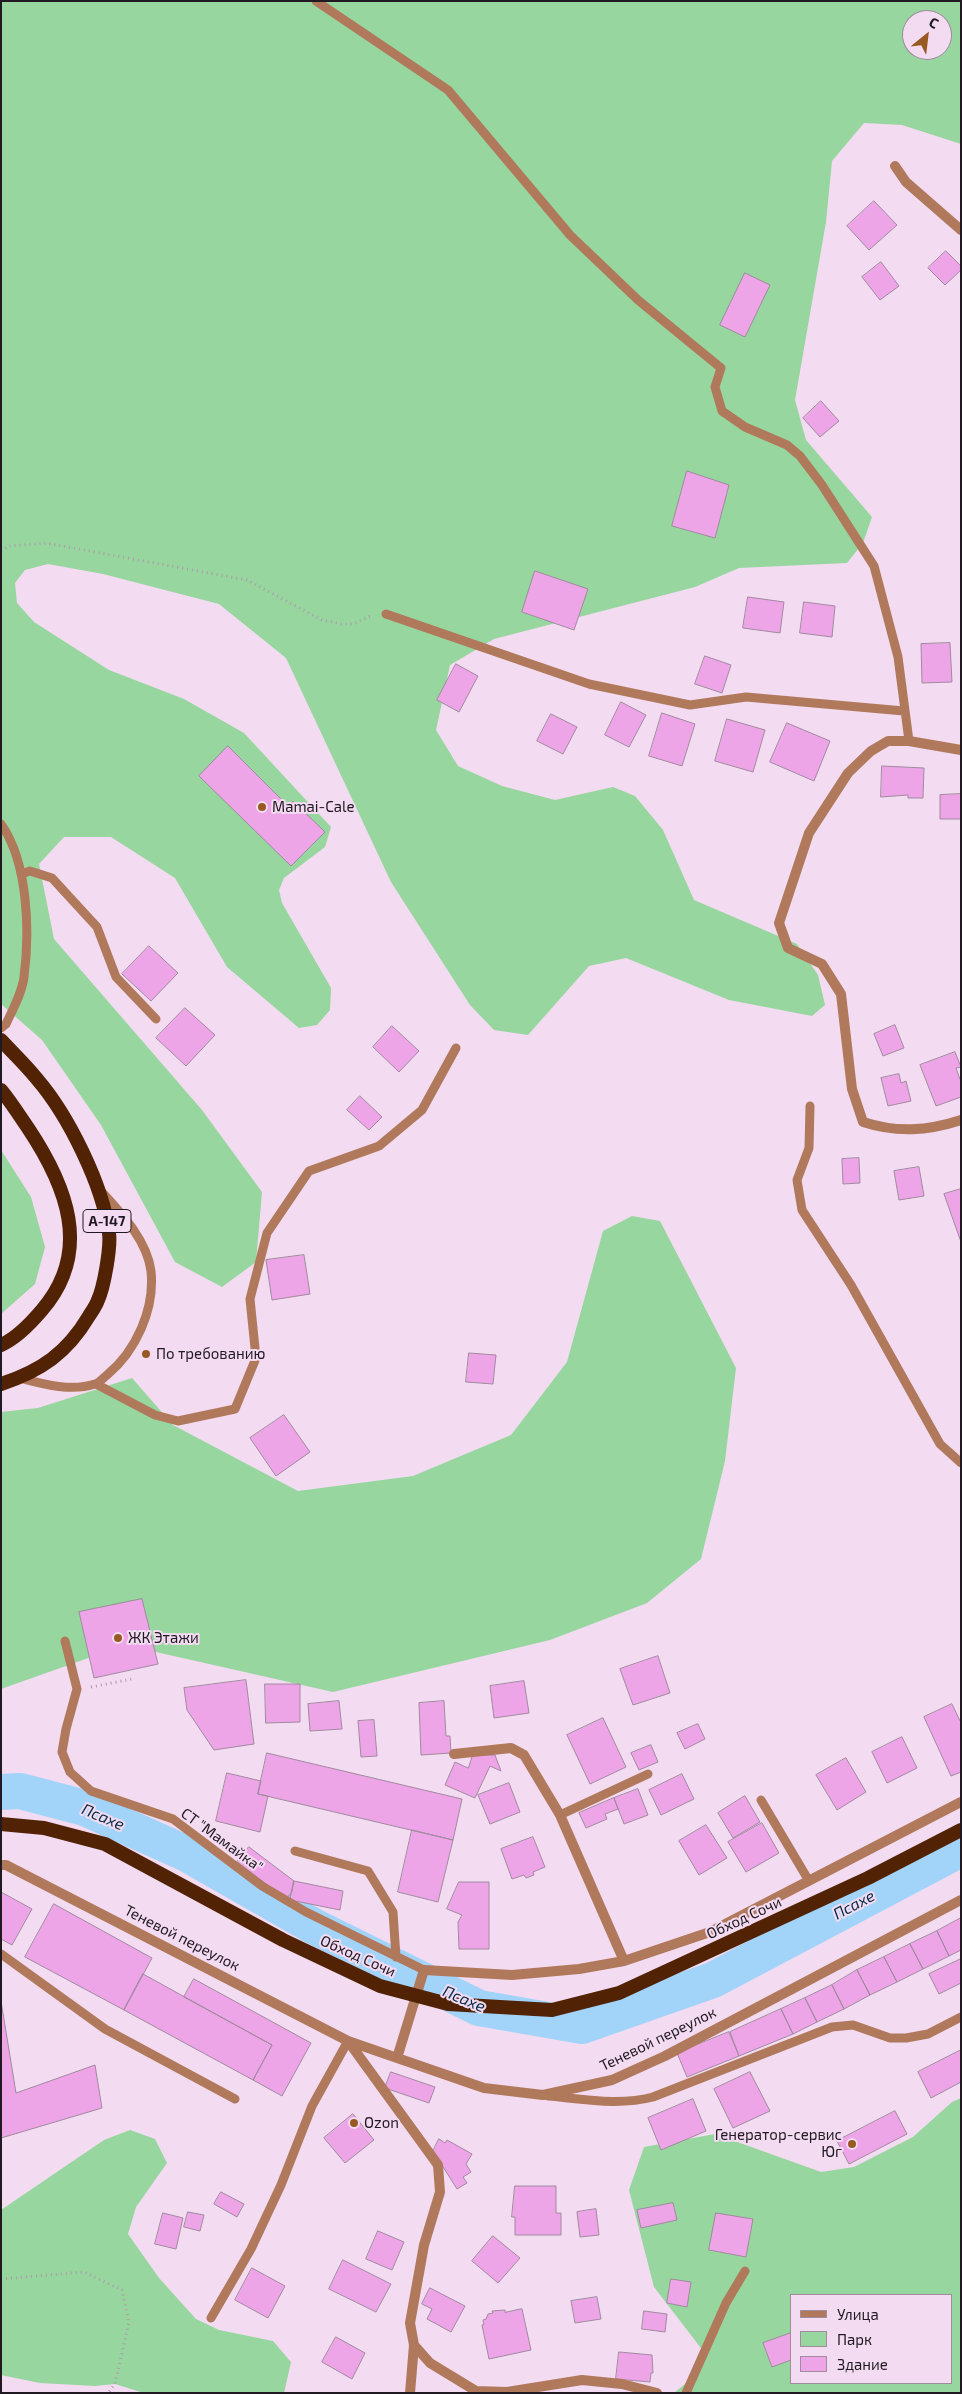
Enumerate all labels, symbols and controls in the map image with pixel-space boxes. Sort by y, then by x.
north arrow [902,10,952,60]
text: С [926,13,942,32]
place label: Mamai-Cale [272,798,355,816]
marker: Mamai-Cale [256,801,268,813]
road number: А-147 [83,1210,131,1232]
place label: По требованию [156,1345,265,1363]
marker: По требованию [140,1348,152,1360]
place label: ЖК Этажи [128,1629,199,1647]
marker: ЖК Этажи [112,1632,124,1644]
water label: Псахе [79,1799,127,1835]
street label: СТ "Мамайка" [177,1804,267,1876]
water label: Псахе [830,1886,878,1924]
street label: Обход Сочи [704,1893,784,1943]
street label: Теневой переулок [121,1901,243,1975]
street label: Обход Сочи [317,1931,399,1981]
water label: Псахе [440,1981,488,2017]
street label: Теневой переулок [597,2003,719,2075]
place label: Ozon [364,2114,399,2132]
marker: Ozon [348,2117,360,2129]
place label: Генератор-сервис Юг [715,2126,842,2161]
marker: Генератор-сервис Юг [846,2138,858,2150]
legend [790,2294,952,2384]
text: Улица [837,2305,879,2323]
text: Парк [837,2330,872,2348]
text: Здание [837,2355,888,2373]

